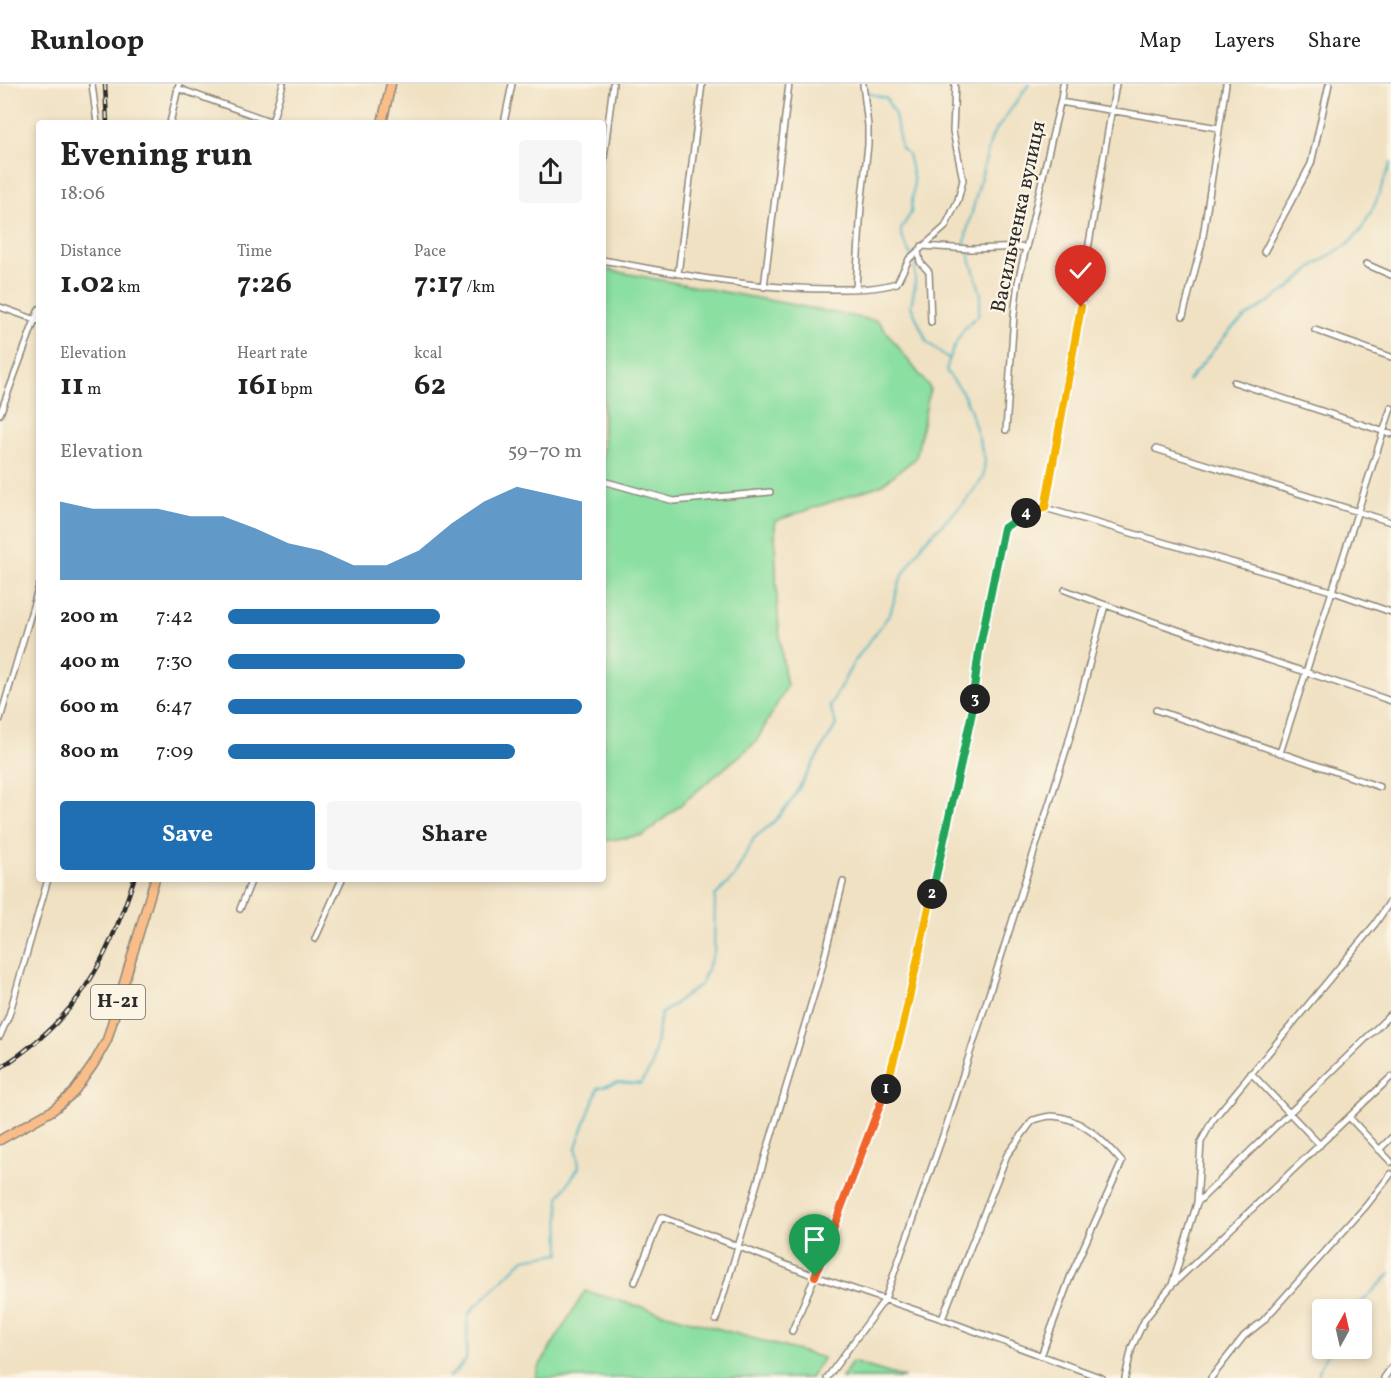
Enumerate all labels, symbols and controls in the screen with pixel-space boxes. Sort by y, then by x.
text: Runloop [30,22,144,61]
text: Map [1139,27,1181,56]
text: Layers [1214,27,1275,56]
text: Share [1308,27,1361,56]
street label: Васильченка вулиця [984,118,1054,316]
text: Evening run [60,134,253,180]
button: share [519,140,582,203]
text: 18:06 [60,180,105,208]
text: Distance [60,241,121,263]
text: Time [237,241,272,263]
text: Pace [414,241,446,263]
pin [1055,245,1106,307]
icon: check [1064,254,1097,287]
text: 1.02 [60,263,115,305]
text: 7:26 [237,263,292,305]
text: 7:17 [414,263,463,305]
text: km [115,277,141,299]
text: /km [463,277,495,299]
text: Elevation [60,343,127,365]
text: Heart rate [237,343,308,365]
text: kcal [414,343,442,365]
text: 11 [60,365,84,407]
text: 161 [237,365,278,407]
text: 62 [414,365,446,407]
text: m [84,379,102,401]
text: bpm [278,379,313,401]
text: Elevation [60,438,143,466]
text: 59–70 m [508,438,582,466]
pin: 4 [1011,498,1041,528]
text: 4 [1021,502,1031,524]
text: 200 m [60,603,118,631]
text: 7:42 [156,603,193,631]
text: 400 m [60,648,120,676]
text: 7:30 [156,648,192,676]
pin: 3 [960,684,990,714]
text: 3 [971,688,979,710]
text: 600 m [60,693,119,721]
text: 6:47 [156,693,192,721]
text: 800 m [60,738,119,766]
text: 7:09 [156,738,193,766]
button: Save [60,801,315,870]
button: Share [327,801,582,870]
pin: 2 [917,879,947,909]
text: 2 [928,883,936,905]
road number: Н-21 [91,985,145,1019]
pin: 1 [871,1074,901,1104]
text: 1 [883,1078,889,1100]
pin [789,1214,840,1276]
icon: arrive [798,1223,831,1256]
north arrow [1312,1299,1372,1359]
map controls [1312,1299,1372,1359]

